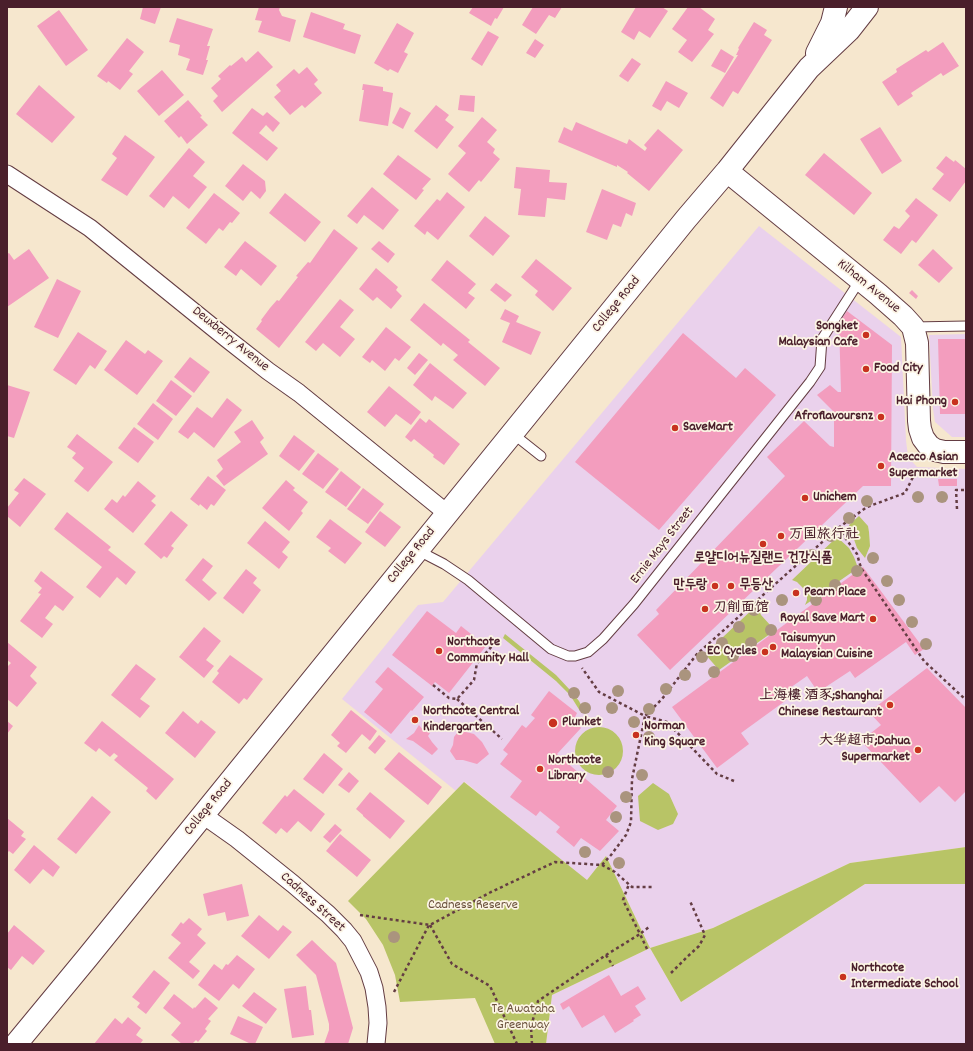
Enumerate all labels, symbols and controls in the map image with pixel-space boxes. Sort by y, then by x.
street label: Kilham Avenue [833,256,903,318]
street label: College Road [589,273,645,337]
street label: Deuxberry Avenue [188,304,272,376]
place label: Songket Malaysian Cafe [778,319,858,352]
marker: Songket Malaysian Cafe [861,330,871,340]
place label: Food City [874,361,923,377]
marker: Food City [861,364,871,374]
place label: Hai Phong [896,394,947,410]
marker: Hai Phong [950,397,960,407]
place label: Afroflavoursnz [794,409,873,425]
marker: Afroflavoursnz [876,412,886,422]
place label: SaveMart [683,420,733,436]
marker: SaveMart [670,423,680,433]
place label: Acecco Asian Supermarket [889,450,958,482]
marker: Acecco Asian Supermarket [876,461,886,471]
place label: Unichem [813,490,857,506]
marker: Unichem [800,493,810,503]
street label: Ernie Mays Street [628,504,698,588]
street label: College Road [384,524,440,588]
place label: 万国旅行社 [789,528,859,544]
marker: 万国旅行社 [776,531,786,541]
marker: 로얄디어뉴질랜드 건강식품 [758,539,768,549]
place label: 로얄디어뉴질랜드 건강식품 [694,551,832,567]
place label: 만두랑 [673,578,707,594]
place label: 무등산 [739,578,773,594]
marker: 만두랑 [710,581,720,591]
marker: 무등산 [726,581,736,591]
place label: Pearn Place [804,585,866,601]
marker: Pearn Place [791,588,801,598]
place label: 刀削面馆 [713,601,769,617]
marker: 刀削面馆 [700,604,710,614]
place label: Royal Save Mart [780,611,865,627]
marker: Royal Save Mart [868,614,878,624]
place label: Taisumyun Malaysian Cuisine [781,631,873,664]
place label: Northcote Community Hall [447,635,529,668]
marker: Taisumyun Malaysian Cuisine [768,642,778,652]
place label: EC Cycles [707,644,757,660]
marker: Northcote Community Hall [434,646,444,656]
marker: EC Cycles [760,647,770,657]
place label: 上海樓 酒豕;Shanghai Chinese Restaurant [759,689,882,722]
marker: 上海樓 酒豕;Shanghai Chinese Restaurant [885,700,895,710]
place label: Northcote Central Kindergarten [423,704,519,736]
marker: Northcote Central Kindergarten [410,715,420,725]
place label: Plunket [562,715,601,731]
marker: Plunket [547,717,559,729]
place label: Norman King Square [644,719,705,752]
marker: Norman King Square [631,730,641,740]
place label: 大华超市;Dahua Supermarket [819,734,910,766]
marker: 大华超市;Dahua Supermarket [913,745,923,755]
place label: Northcote Library [548,753,601,786]
marker: Northcote Library [535,764,545,774]
street label: College Road [181,776,237,840]
street label: Cadness Street [276,869,348,937]
park label: Cadness Reserve [428,898,518,914]
place label: Northcote Intermediate School [851,961,958,994]
marker: Northcote Intermediate School [838,972,848,982]
park label: Te Awataha Greenway [492,1002,554,1034]

